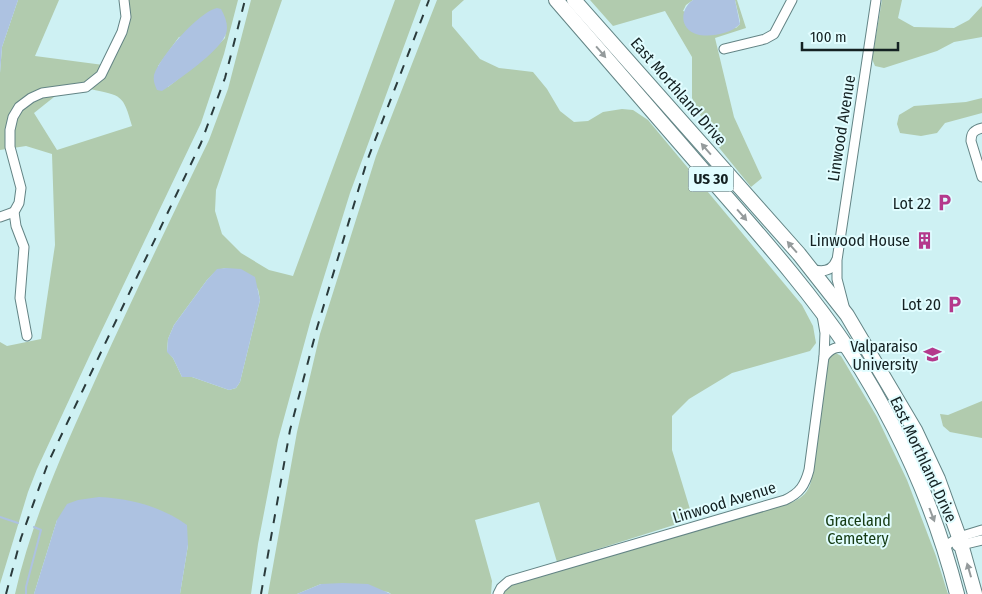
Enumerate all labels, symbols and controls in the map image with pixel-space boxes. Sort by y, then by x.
scale bar [802,20,898,52]
text: 100 m [810,28,847,46]
street label: East Morthland Drive [627,34,731,149]
one-way arrow [596,46,607,59]
street label: Linwood Avenue [824,74,859,183]
one-way arrow [701,143,712,156]
road number: US 30 [688,166,734,192]
parking icon: Lot 22 [935,193,955,213]
place label: Lot 22 [893,194,931,213]
one-way arrow [736,208,748,220]
building icon: Linwood House [914,230,934,250]
place label: Linwood House [810,231,910,250]
one-way arrow [787,241,798,254]
parking icon: Lot 20 [945,294,965,314]
place label: Lot 20 [901,295,941,314]
place label: Valparaiso University [850,337,919,374]
school or university icon: Valparaiso University [922,345,942,365]
street label: East Morthland Drive [886,393,961,525]
street label: Linwood Avenue [670,478,778,527]
one-way arrow [929,508,936,523]
park label: Graceland Cemetery [825,511,891,548]
one-way arrow [964,563,972,578]

